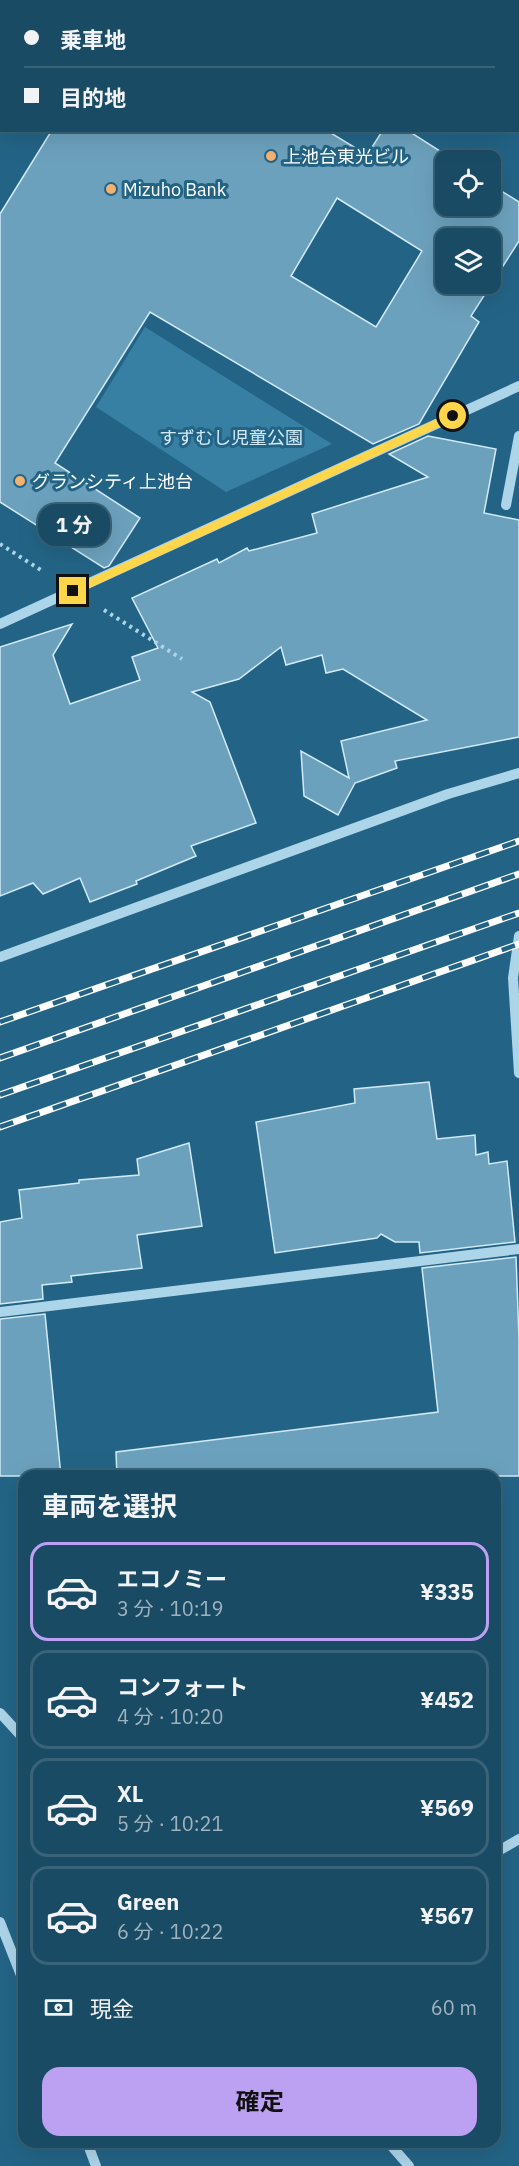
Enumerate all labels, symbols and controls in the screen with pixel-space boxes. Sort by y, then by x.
text: 乗車地 [60,25,126,54]
text: 目的地 [60,83,126,112]
place label: 上池台東光ビル [283,145,409,168]
marker: 上池台東光ビル [264,149,278,163]
map controls [435,150,501,294]
button: locate [435,150,501,216]
place label: Mizuho Bank [123,178,227,201]
marker: Mizuho Bank [104,182,118,196]
button: layers [435,228,501,294]
route start [439,402,466,429]
park label: すずむし児童公園 [159,426,303,449]
place label: グランシティ上池台 [32,470,193,493]
marker: グランシティ上池台 [13,474,27,488]
callout: 1 分 [37,504,109,546]
text: 1 分 [56,511,92,538]
route end [59,577,86,604]
text: 車両を選択 [42,1488,177,1523]
text: エコノミー [117,1564,227,1593]
icon: car [45,1565,99,1619]
text: ¥335 [420,1577,474,1606]
text: 3 分 · 10:19 [117,1595,224,1622]
text: コンフォート [117,1672,248,1701]
icon: car [45,1673,99,1727]
text: ¥452 [420,1685,474,1714]
text: 4 分 · 10:20 [117,1703,224,1730]
text: XL [117,1779,143,1808]
icon: car [45,1781,99,1835]
text: ¥569 [420,1793,474,1822]
text: 5 分 · 10:21 [117,1810,224,1837]
text: Green [117,1887,179,1916]
icon: car [45,1889,99,1943]
text: ¥567 [420,1901,474,1930]
text: 6 分 · 10:22 [117,1918,224,1945]
icon: cash [42,1991,75,2024]
text: 現金 [90,1994,134,2023]
text: 60 m [431,1994,477,2021]
button: 確定 [42,2067,477,2136]

